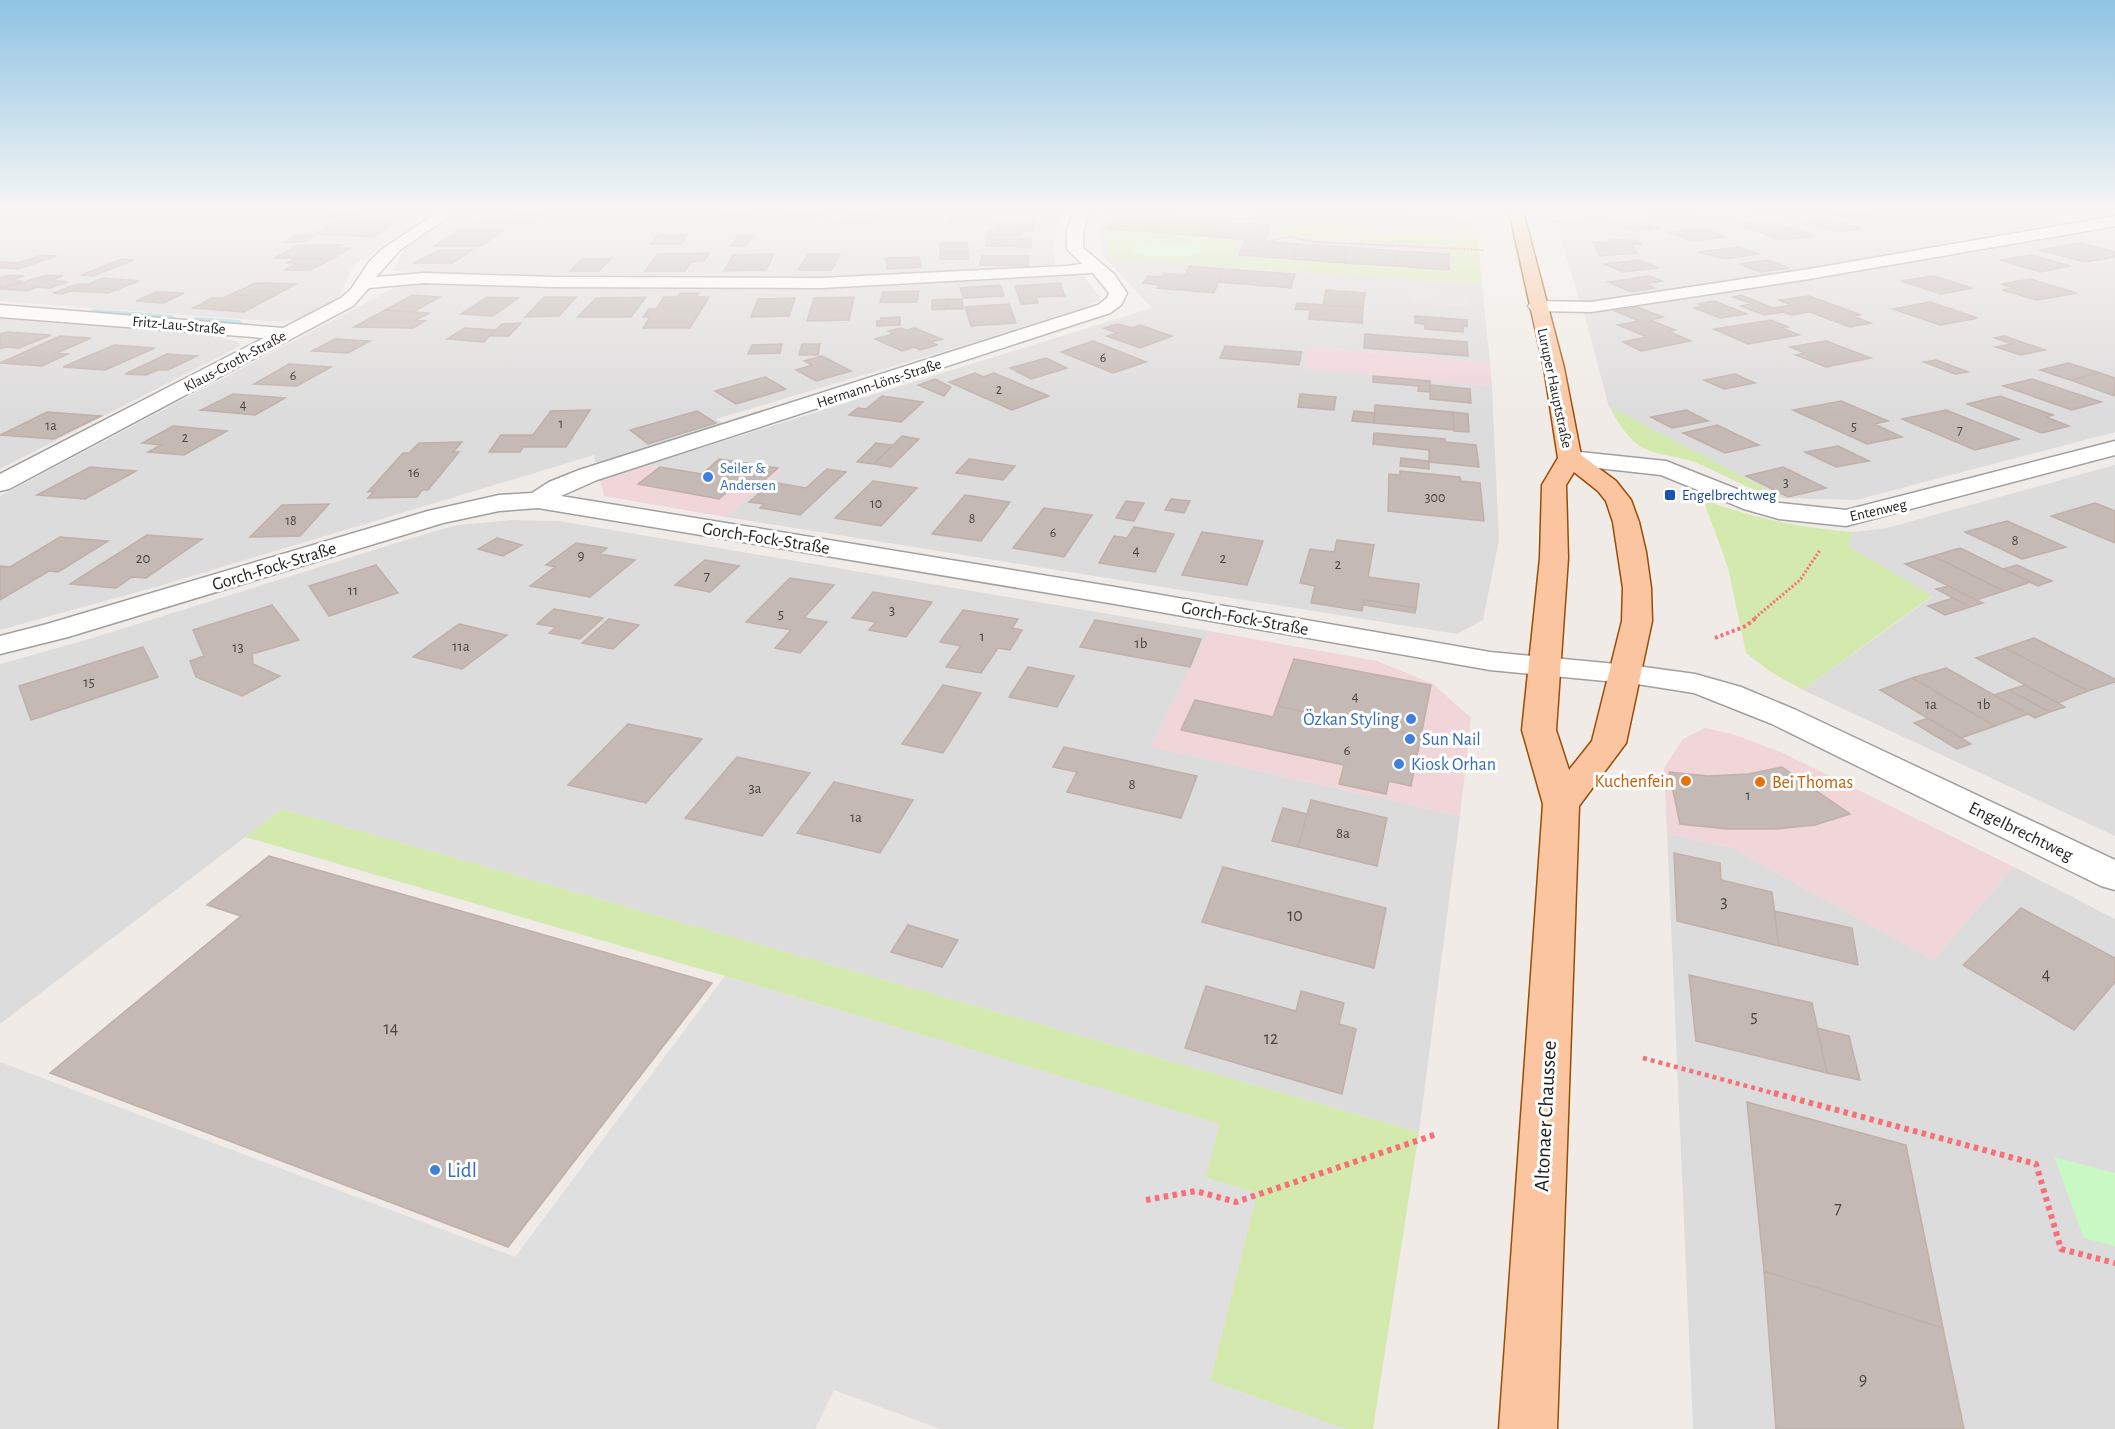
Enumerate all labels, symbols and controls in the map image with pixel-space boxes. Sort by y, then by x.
street label: Fritz-Lau-Straße [132,314,226,337]
street label: Luruper Hauptstraße [1534,327,1575,450]
street label: Klaus-Groth-Straße [182,328,289,395]
house number: 6 [1100,351,1106,365]
street label: Hermann-Löns-Straße [815,356,943,411]
house number: 6 [290,369,296,383]
house number: 2 [996,383,1002,397]
house number: 4 [240,398,247,412]
house number: 1 [559,417,563,431]
house number: 1a [45,419,57,433]
house number: 5 [1851,420,1857,434]
house number: 7 [1957,423,1963,437]
house number: 2 [182,431,188,445]
place label: Seiler & Andersen [720,461,776,493]
house number: 16 [408,466,420,480]
marker: Seiler & Andersen [701,470,715,484]
house number: 3 [1783,476,1789,490]
marker: Engelbrechtweg [1663,488,1677,502]
place label: Engelbrechtweg [1682,488,1777,503]
house number: 300 [1425,491,1445,505]
house number: 10 [870,497,882,511]
street label: Entenweg [1848,497,1909,524]
house number: 8 [969,512,975,526]
house number: 18 [285,514,297,528]
street label: Gorch-Fock-Straße [701,520,831,558]
house number: 6 [1050,526,1056,540]
house number: 8 [2011,533,2019,548]
street label: Gorch-Fock-Straße [210,540,338,594]
house number: 4 [1132,543,1140,558]
house number: 9 [577,548,585,563]
house number: 20 [136,551,150,566]
house number: 2 [1220,551,1227,566]
house number: 2 [1335,557,1342,572]
house number: 7 [704,569,710,584]
house number: 11 [348,583,358,598]
street label: Gorch-Fock-Straße [1180,599,1310,639]
house number: 3 [889,603,895,618]
house number: 5 [778,607,784,622]
house number: 1 [979,629,985,644]
house number: 1b [1135,636,1148,651]
house number: 11a [452,639,470,654]
house number: 13 [232,640,244,655]
house number: 15 [83,675,95,690]
house number: 4 [1351,689,1359,704]
house number: 1a [1925,697,1937,712]
house number: 1b [1978,697,1991,712]
place label: Özkan Styling [1303,709,1399,729]
marker: Özkan Styling [1404,712,1418,726]
place label: Sun Nail [1422,731,1481,749]
marker: Sun Nail [1403,732,1417,746]
house number: 6 [1343,743,1351,758]
place label: Kiosk Orhan [1411,756,1496,774]
marker: Kiosk Orhan [1392,757,1406,771]
place label: Kuchenfein [1595,773,1674,791]
marker: Kuchenfein [1679,774,1693,788]
place label: Bei Thomas [1772,774,1853,792]
marker: Bei Thomas [1753,775,1767,789]
house number: 8 [1128,777,1136,792]
house number: 3a [748,781,762,796]
house number: 1 [1745,788,1751,803]
street label: Engelbrechtweg [1966,799,2076,865]
house number: 1a [850,810,862,825]
house number: 8a [1336,826,1350,841]
house number: 3 [1720,893,1728,911]
house number: 10 [1287,907,1303,925]
house number: 4 [2042,966,2051,984]
house number: 5 [1750,1008,1758,1026]
house number: 14 [384,1020,399,1038]
house number: 12 [1264,1030,1278,1048]
street label: Altonaer Chaussee [1531,1040,1560,1192]
place label: Lidl [447,1160,477,1181]
marker: Lidl [428,1163,442,1177]
house number: 7 [1834,1200,1842,1218]
house number: 9 [1859,1371,1867,1389]

